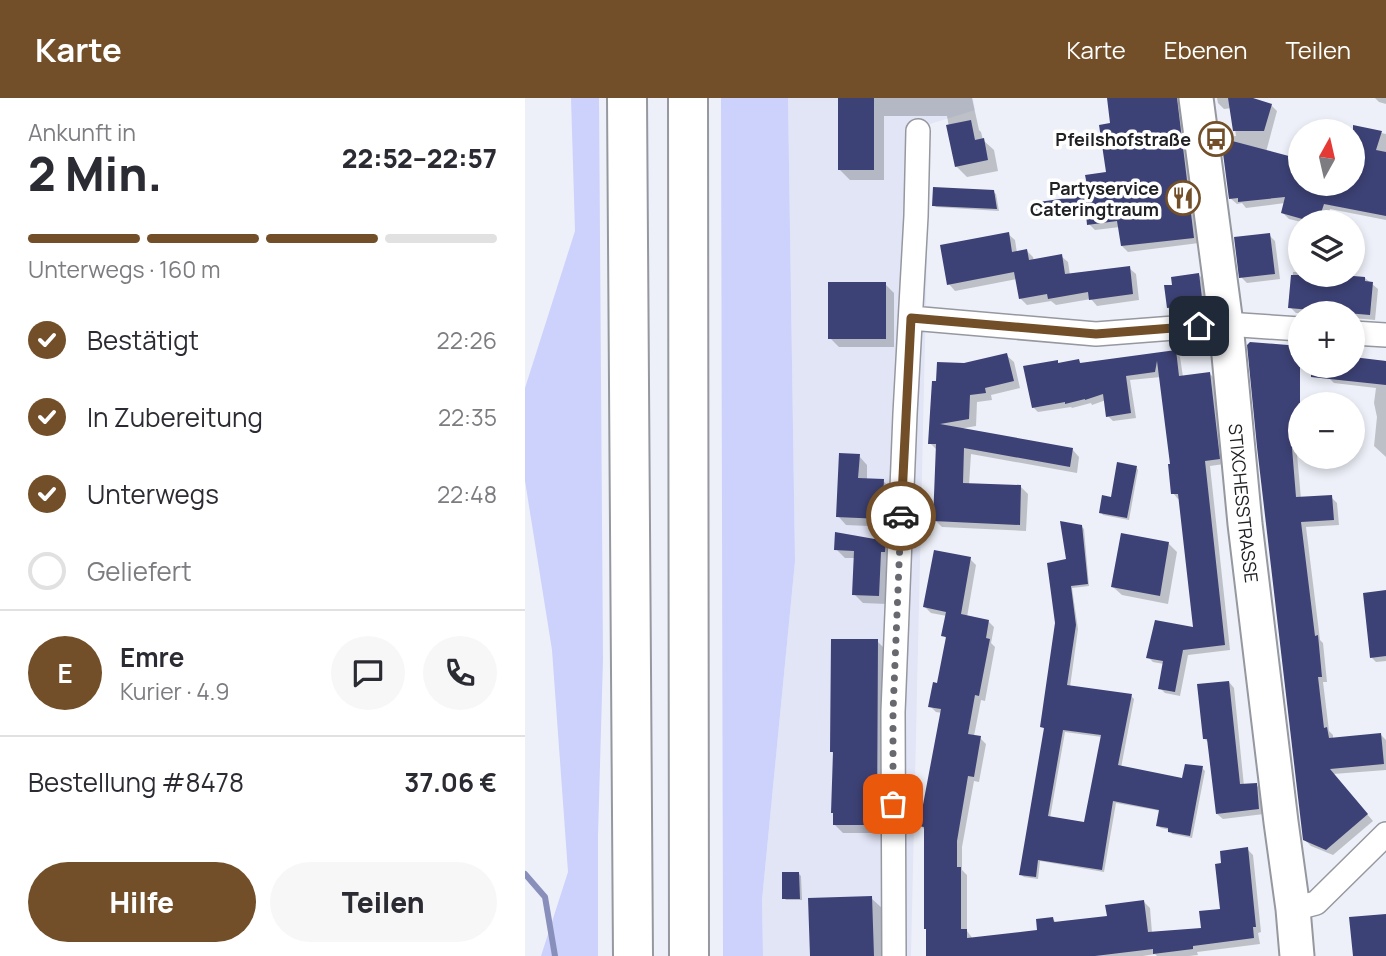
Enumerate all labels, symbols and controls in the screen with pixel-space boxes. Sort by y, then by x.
text: Karte [35,27,122,72]
text: Karte [1066,33,1126,66]
text: Ebenen [1164,33,1247,66]
text: Teilen [1285,33,1351,66]
text: Ankunft in [28,116,136,148]
north arrow [1288,119,1365,196]
map controls [1288,119,1365,469]
bus stop icon: Pfeilshofstraße [1197,120,1235,158]
place label: Pfeilshofstraße [1055,127,1191,151]
text: 22:52–22:57 [342,140,497,176]
text: 2 Min. [28,142,162,205]
place label: Partyservice Cateringtraum [1030,176,1159,221]
restaurant icon: Partyservice Cateringtraum [1164,179,1202,217]
button: layers [1288,210,1365,287]
text: Unterwegs · 160 m [28,253,220,285]
pin [1169,296,1229,356]
button: + [1288,301,1365,378]
icon: home [1180,307,1218,345]
icon: check [28,321,66,359]
text: Bestätigt [87,322,199,358]
text: 22:26 [437,324,497,356]
button: − [1288,392,1365,469]
icon: check [28,398,66,436]
text: In Zubereitung [87,399,263,435]
text: 22:35 [438,401,497,433]
street label: STIXCHESSTRASSE [1224,423,1264,584]
icon: check [28,475,66,513]
text: Unterwegs [87,476,219,512]
text: 22:48 [437,478,497,510]
courier [866,481,936,551]
icon: car [882,497,920,535]
text: Geliefert [87,553,192,589]
button: chat [331,636,405,710]
button: phone [423,636,497,710]
text: Emre [120,639,184,675]
text: E [57,655,73,691]
text: Kurier · 4.9 [120,675,230,707]
text: Bestellung #8478 [28,764,244,800]
text: 37.06 € [404,764,497,800]
pin [863,774,923,834]
icon: bag [874,785,912,823]
button: Hilfe [28,862,256,942]
button: Teilen [270,862,497,942]

